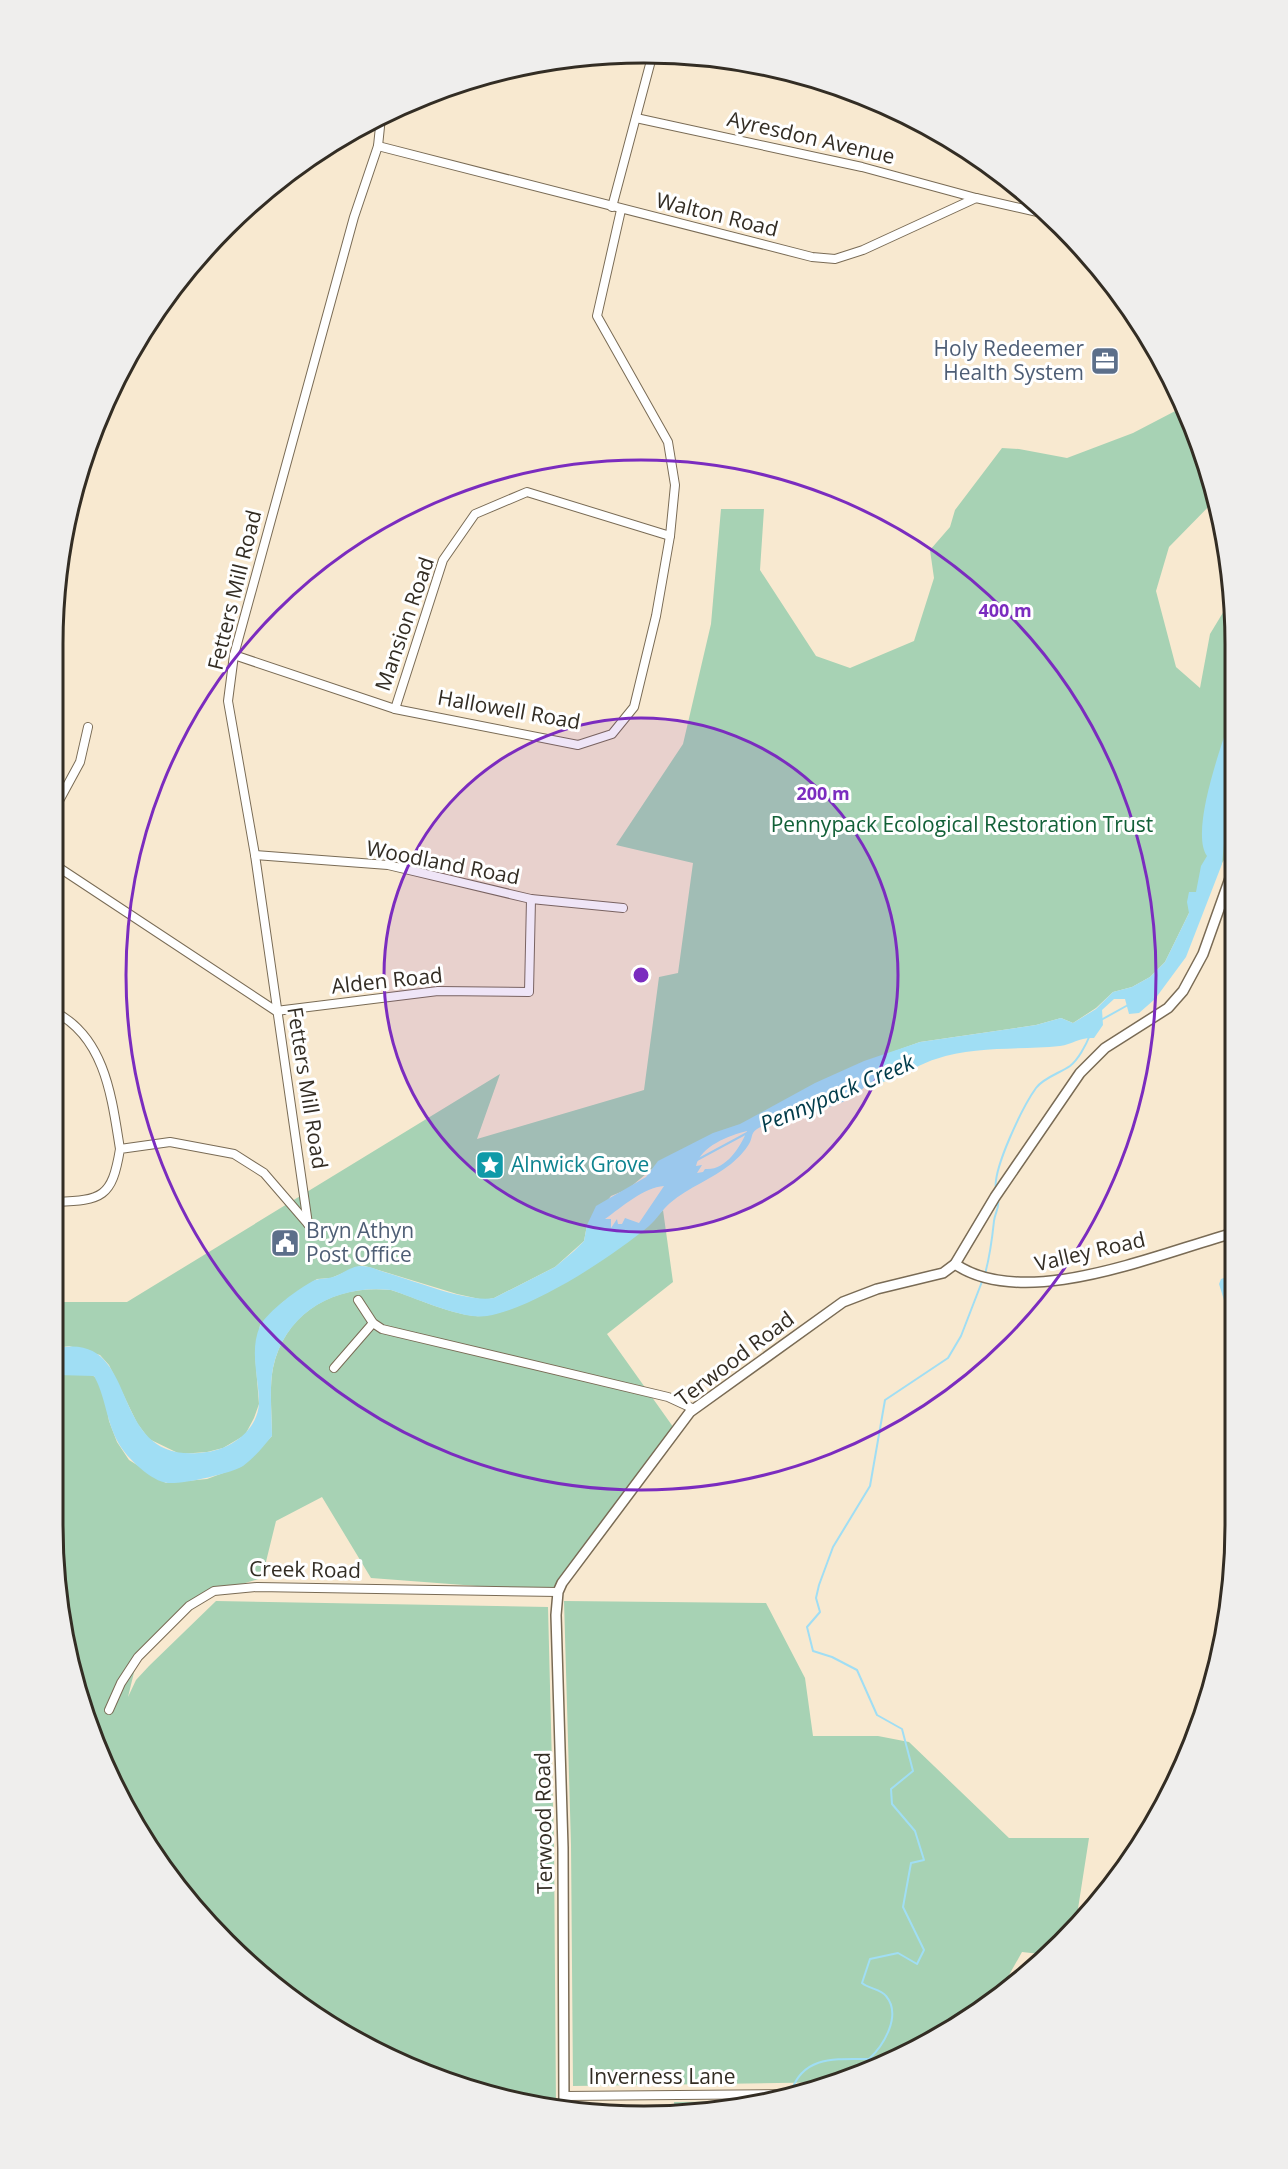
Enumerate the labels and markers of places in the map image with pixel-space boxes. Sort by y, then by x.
place label: Holy Redeemer Health System [934,334,1084,386]
office icon: Holy Redeemer Health System [1089,345,1121,377]
centre of rings [631,965,651,985]
place icon: Alnwick Grove [474,1149,506,1181]
place label: Alnwick Grove [511,1150,649,1178]
place label: Bryn Athyn Post Office [306,1216,414,1268]
public building icon: Bryn Athyn Post Office [269,1227,301,1259]

